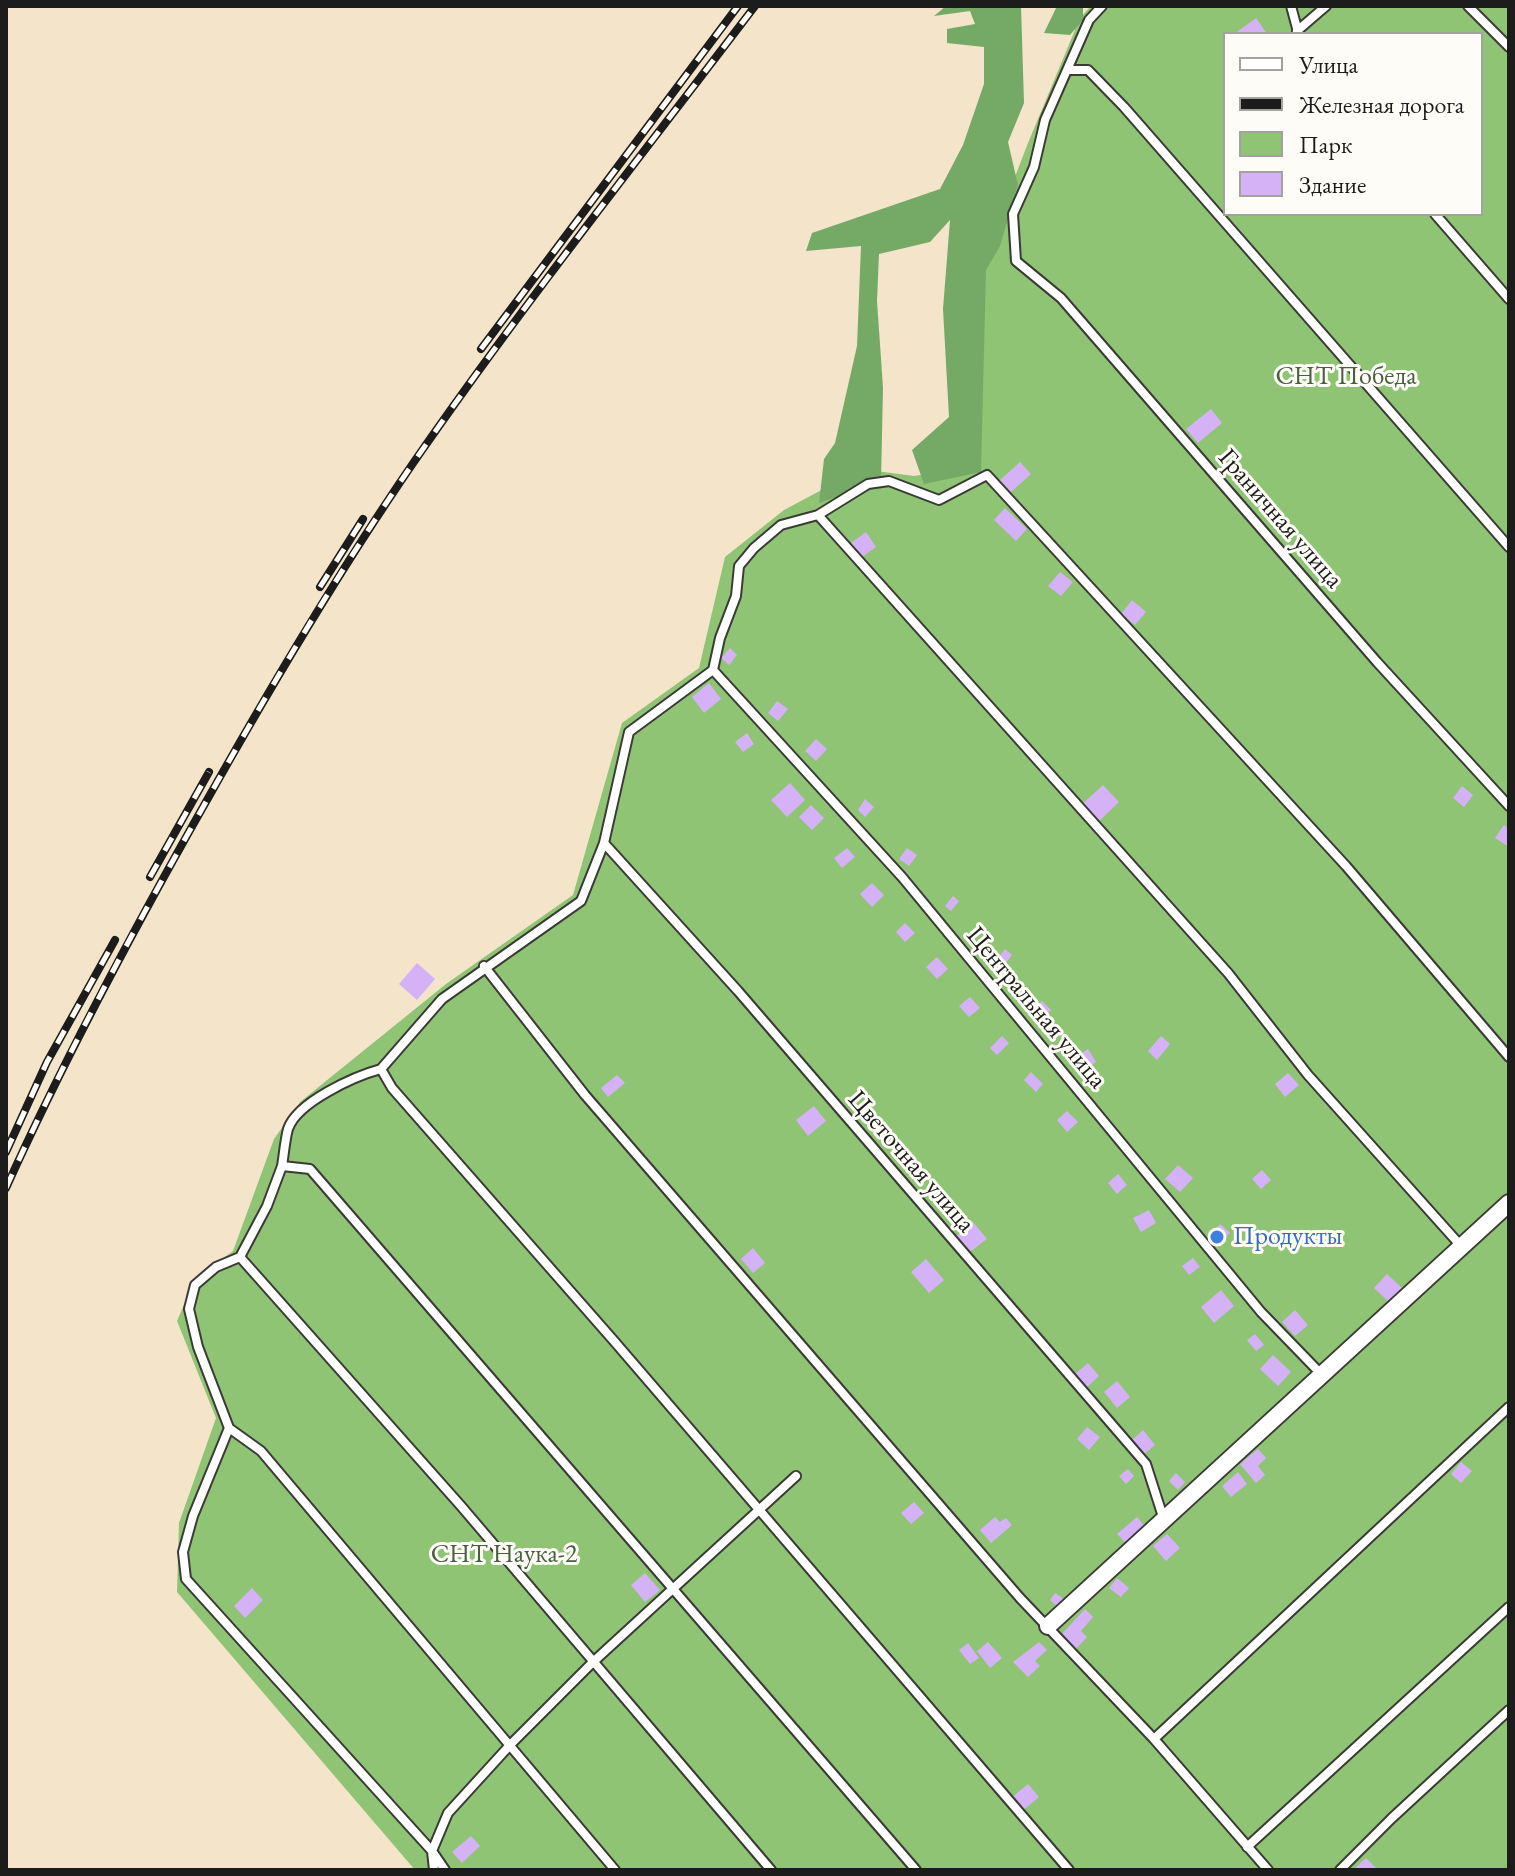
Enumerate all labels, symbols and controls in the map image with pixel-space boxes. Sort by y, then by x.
legend [1223,32,1483,216]
text: Улица [1299,49,1358,80]
text: Железная дорога [1299,89,1464,120]
text: Парк [1299,129,1352,160]
text: Здание [1299,169,1366,200]
park label: СНТ Победа [1275,361,1417,393]
street label: Граничная улица [1211,443,1349,595]
street label: Центральная улица [959,921,1113,1095]
street label: Цветочная улица [841,1085,981,1239]
place label: Продукты [1233,1221,1342,1253]
marker: Продукты [1208,1228,1226,1246]
park label: СНТ Наука-2 [431,1539,577,1571]

